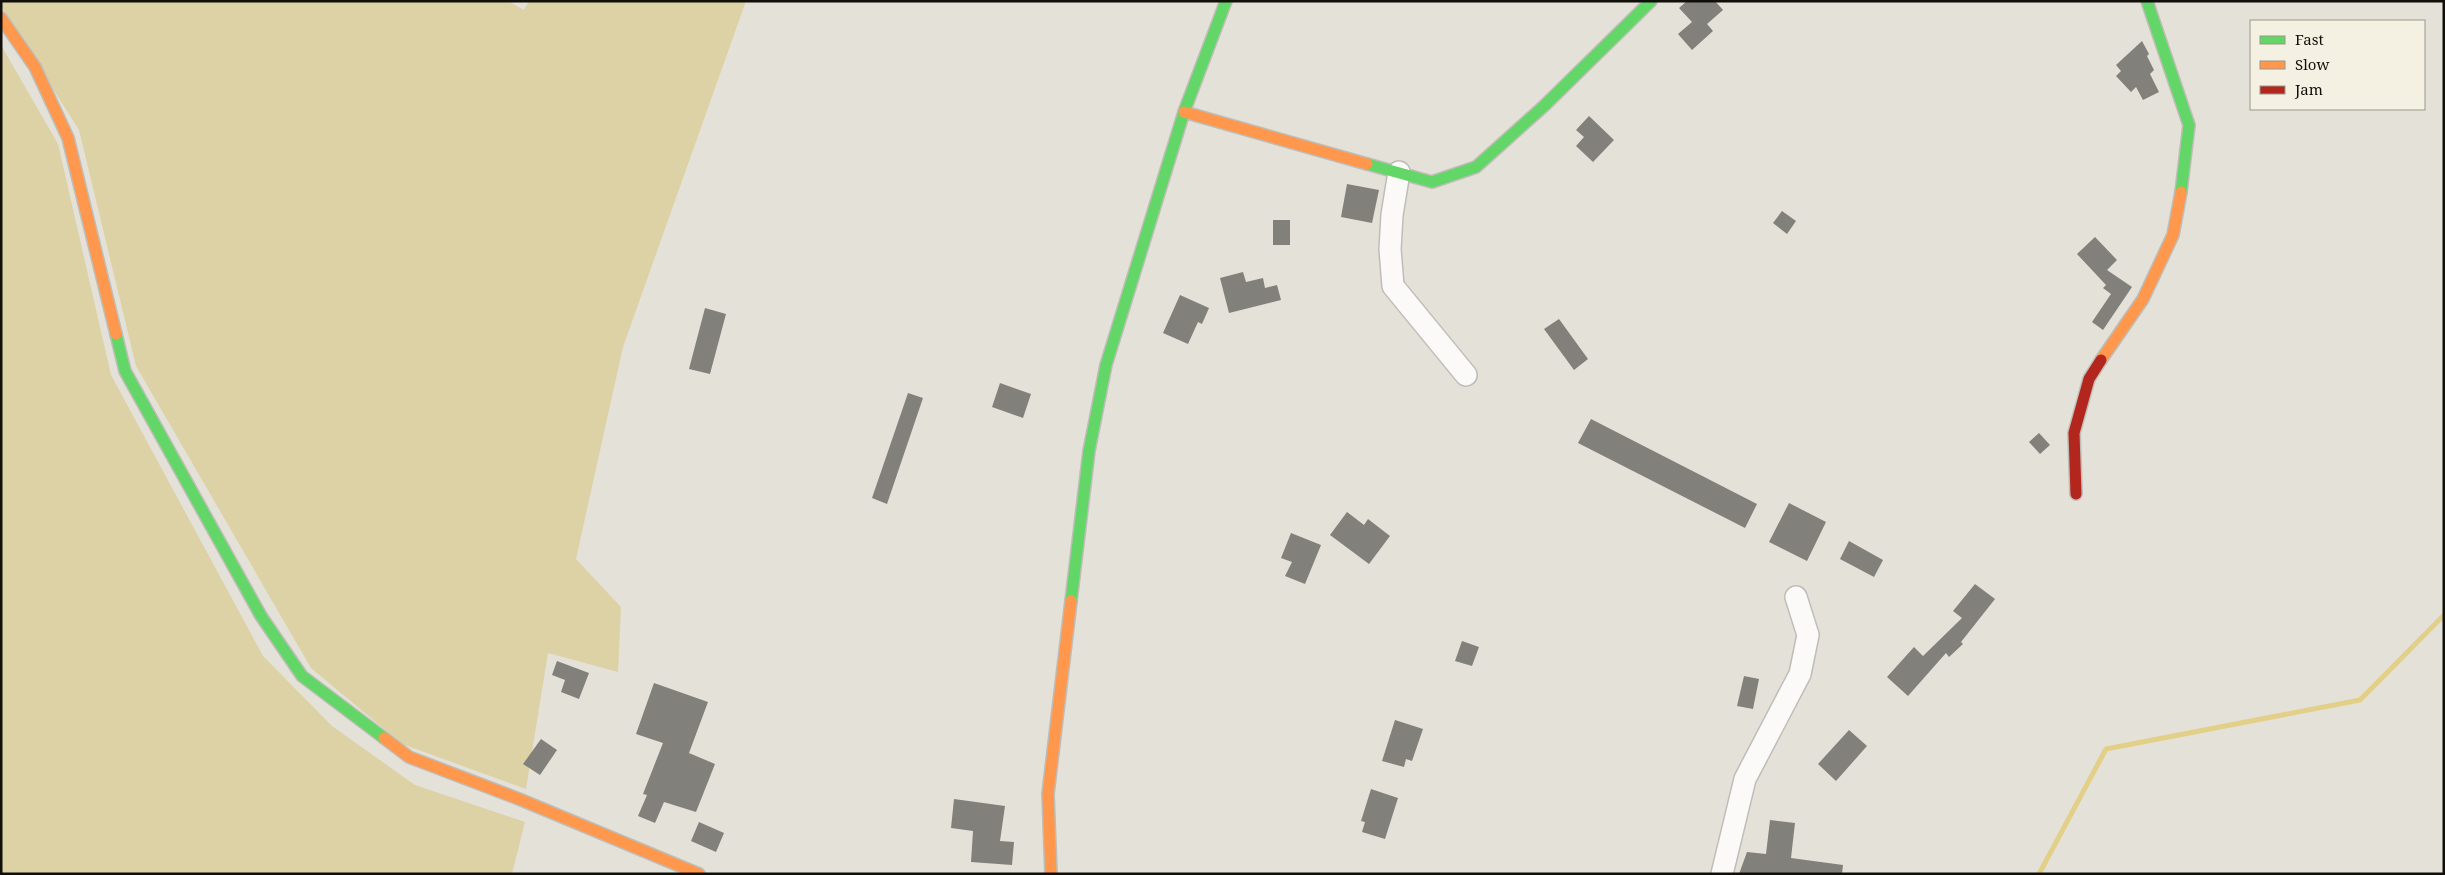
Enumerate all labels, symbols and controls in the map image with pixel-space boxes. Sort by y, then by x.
legend [2250,20,2425,110]
text: Fast [2295,29,2324,49]
text: Slow [2295,54,2329,74]
text: Jam [2294,79,2323,99]

